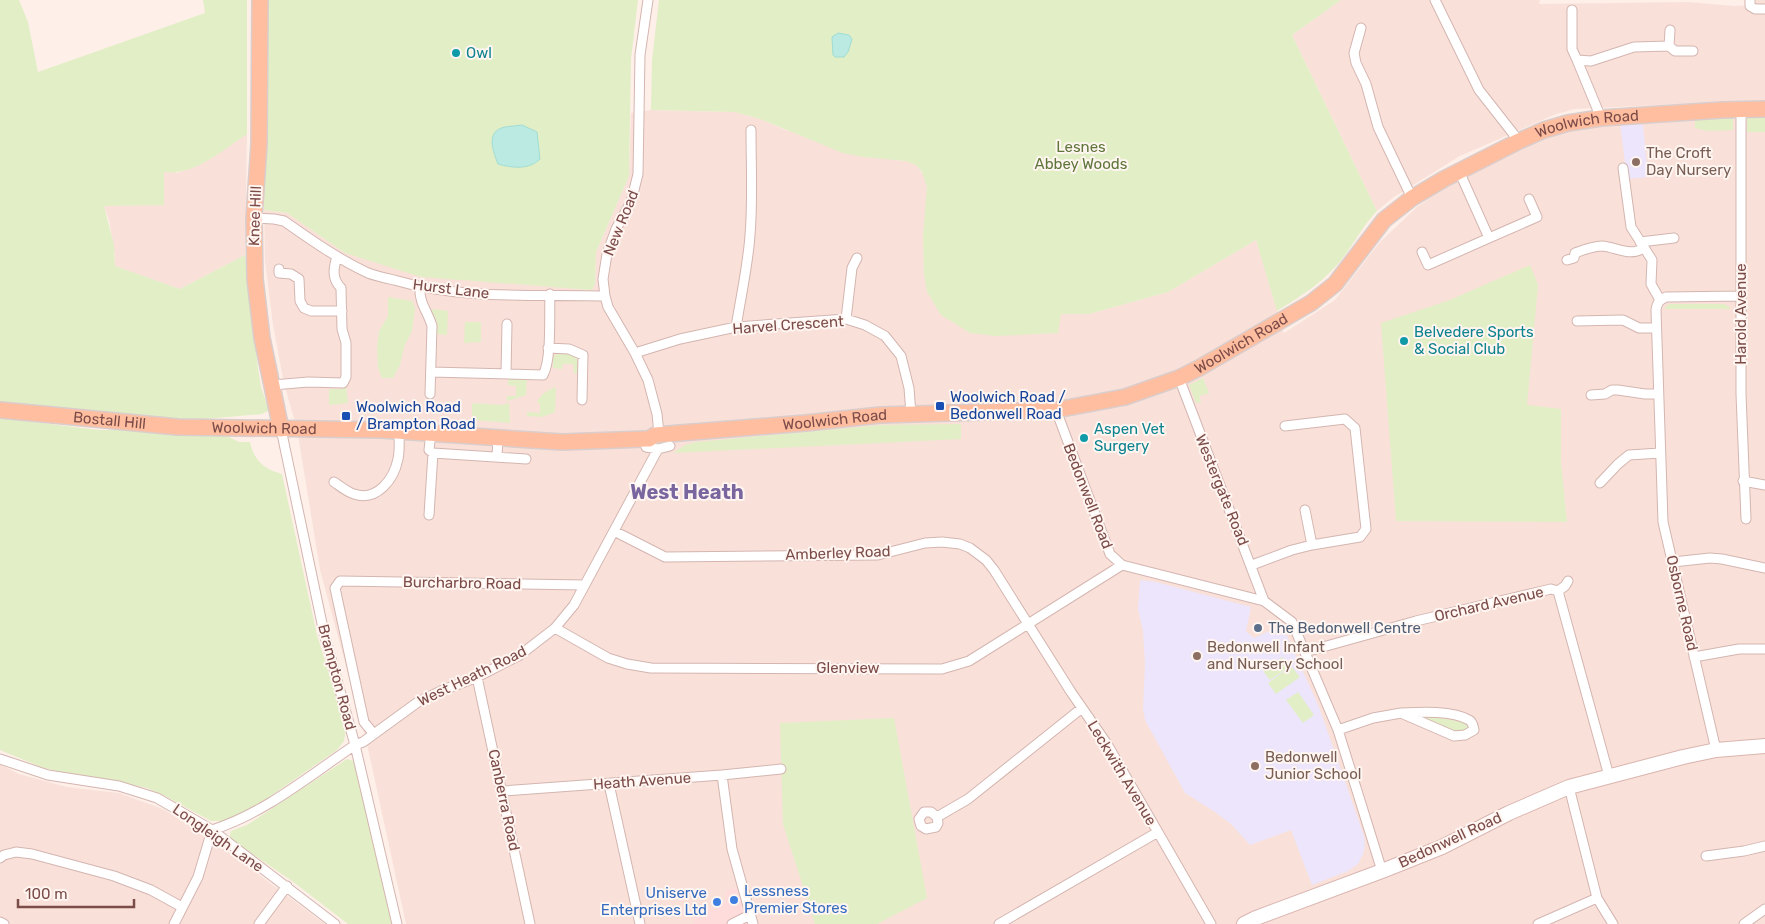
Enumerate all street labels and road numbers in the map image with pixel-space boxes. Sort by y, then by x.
street label: Woolwich Road [1532,107,1639,142]
street label: Knee Hill [245,186,265,246]
street label: New Road [600,187,642,259]
street label: Harold Avenue [1732,263,1750,365]
street label: Hurst Lane [412,275,490,303]
street label: Woolwich Road [1191,309,1291,378]
street label: Harvel Crescent [732,312,844,338]
street label: Woolwich Road [782,406,887,434]
street label: Bostall Hill [72,408,147,433]
street label: Woolwich Road [212,418,317,438]
street label: Westergate Road [1192,432,1252,548]
street label: Bedonwell Road [1060,441,1116,551]
street label: Amberley Road [785,542,891,564]
street label: Osborne Road [1662,553,1702,653]
street label: Burcharbro Road [403,573,521,593]
street label: Orchard Avenue [1433,583,1545,625]
street label: Brampton Road [314,622,360,732]
street label: West Heath Road [415,642,529,710]
street label: Glenview [816,659,880,677]
street label: Leckwith Avenue [1084,717,1160,829]
street label: Canberra Road [484,748,524,852]
street label: Heath Avenue [592,769,692,793]
street label: Longleigh Lane [169,800,267,876]
street label: Bedonwell Road [1396,808,1504,872]

